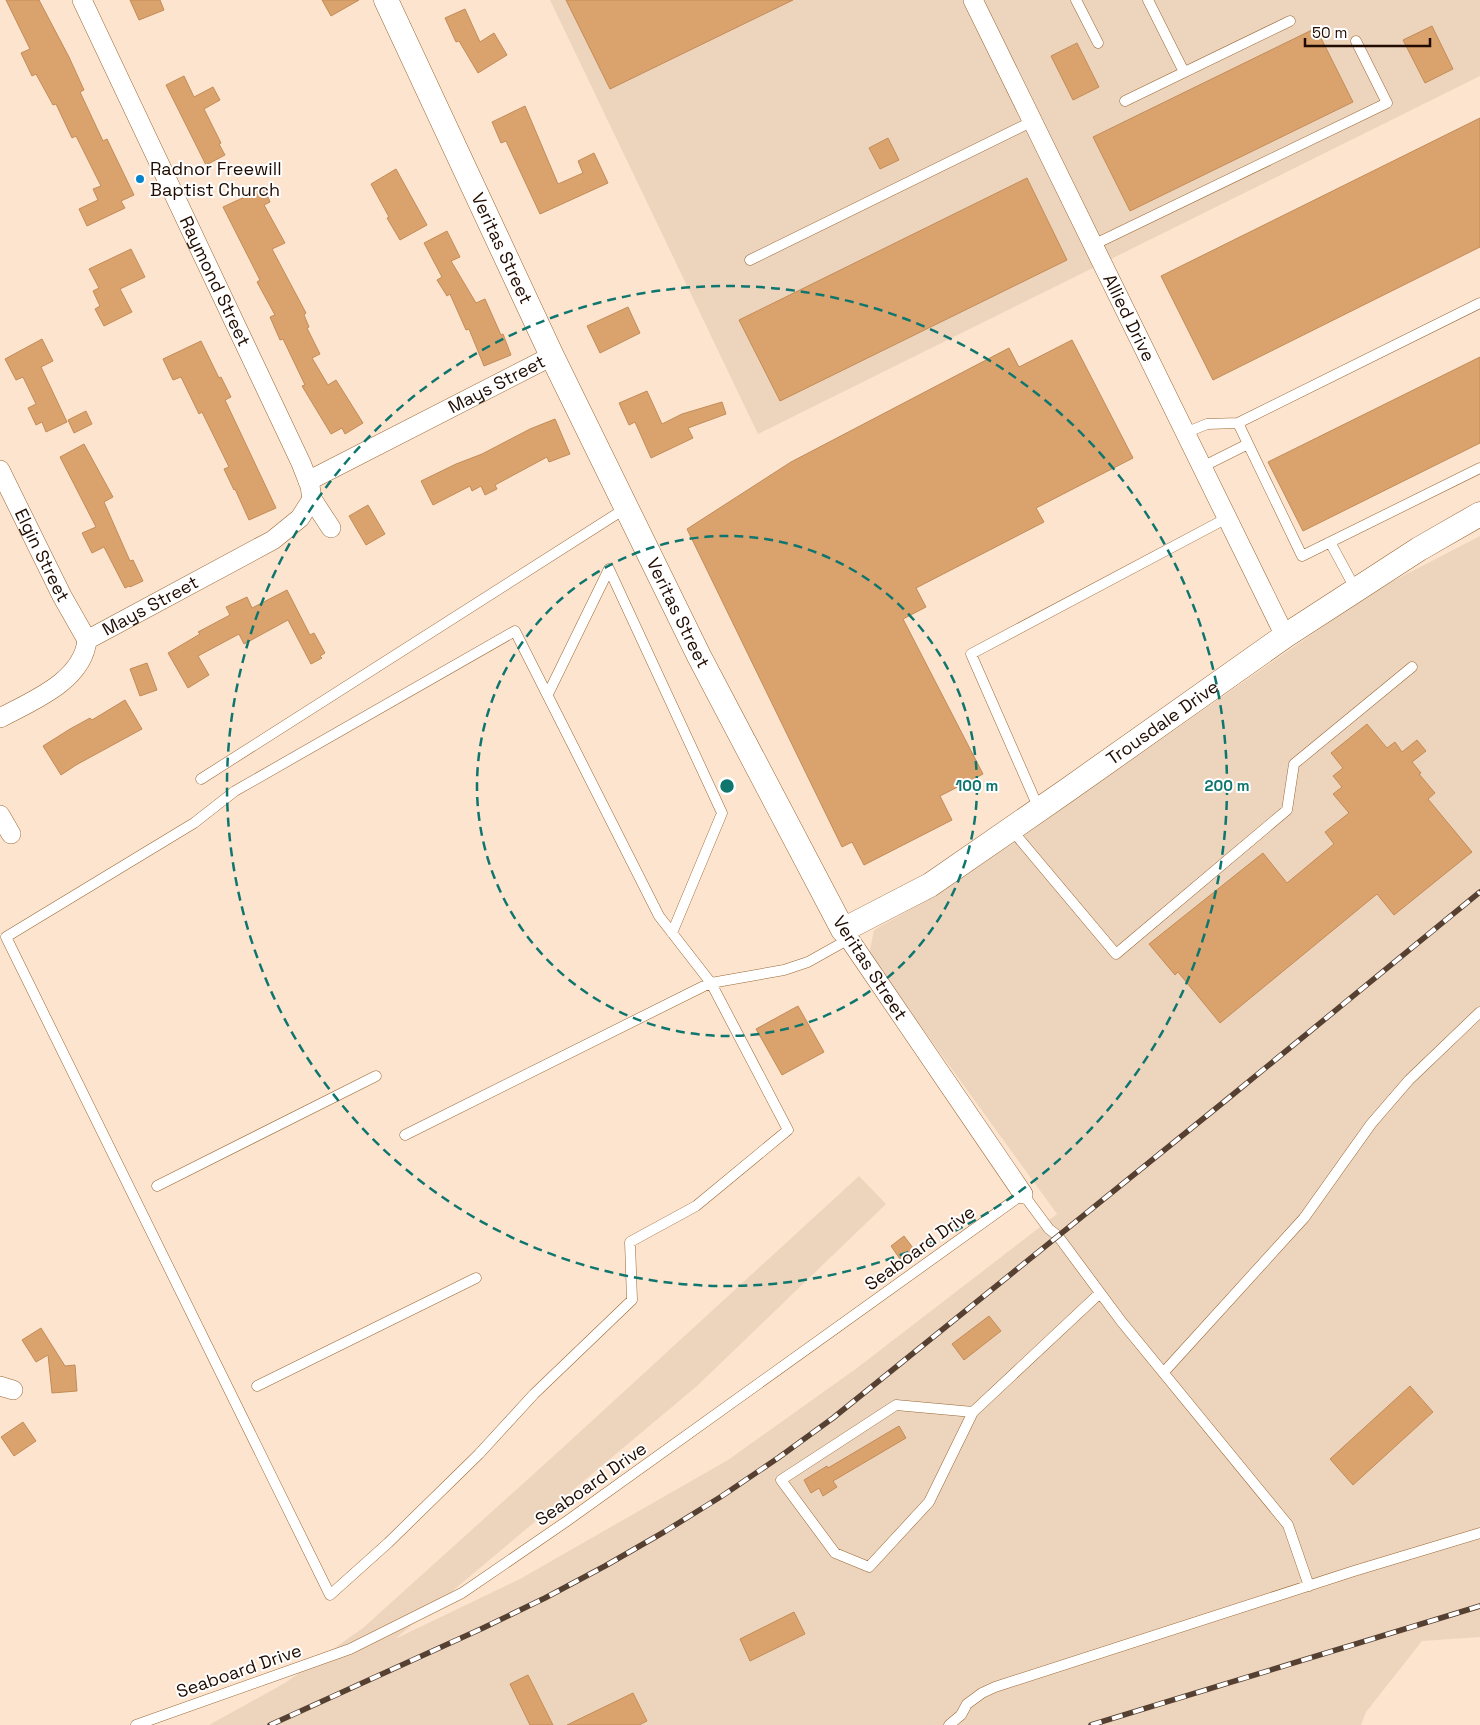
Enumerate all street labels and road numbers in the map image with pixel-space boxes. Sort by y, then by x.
street label: Veritas Street [466,189,538,307]
street label: Raymond Street [175,212,256,350]
street label: Allied Drive [1098,270,1161,365]
street label: Mays Street [444,350,549,418]
street label: Elgin Street [10,505,75,606]
street label: Veritas Street [642,554,715,672]
street label: Mays Street [98,570,202,641]
street label: Trousdale Drive [1102,675,1223,770]
street label: Veritas Street [828,911,913,1024]
street label: Seaboard Drive [860,1200,979,1295]
street label: Seaboard Drive [531,1437,651,1531]
street label: Seaboard Drive [173,1638,304,1703]

